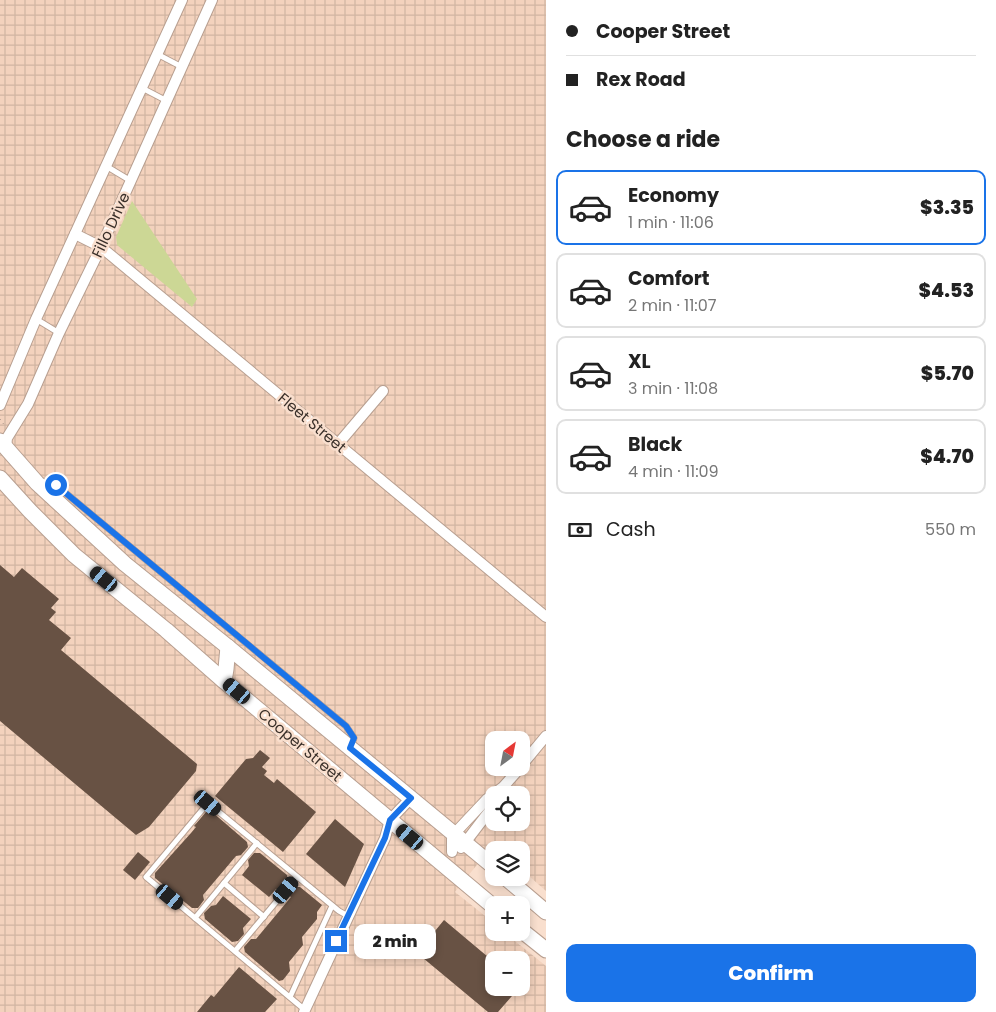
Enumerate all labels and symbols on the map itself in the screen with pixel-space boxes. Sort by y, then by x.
street label: Fillo Drive [86,189,135,261]
street label: Fleet Street [274,388,351,457]
route start [45,474,67,496]
car [87,564,120,594]
car [220,676,253,706]
street label: Cooper Street [254,703,347,786]
north arrow [485,731,530,776]
car [191,788,224,818]
car [393,822,426,852]
car [270,874,301,906]
car [153,882,186,912]
callout: 2 min [354,924,436,958]
route end [325,930,347,952]

